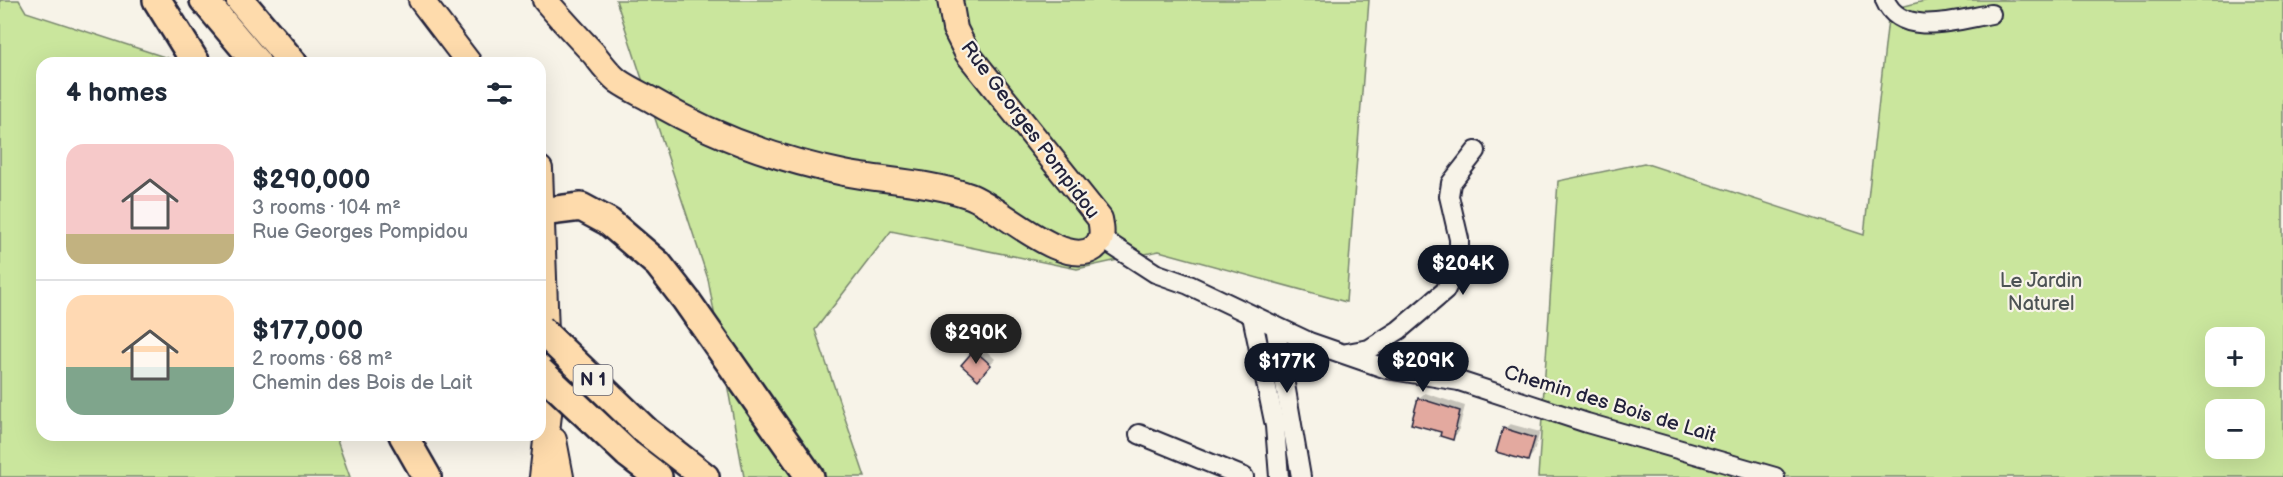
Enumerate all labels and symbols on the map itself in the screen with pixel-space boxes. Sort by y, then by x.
street label: Rue Georges Pompidou [955,36,1105,224]
pin: $204K [1421,245,1505,296]
park label: Le Jardin Naturel [2000,269,2082,316]
pin: $290K [934,314,1018,365]
pin: $209K [1381,342,1465,393]
pin: $177K [1245,343,1329,394]
street label: Chemin des Bois de Lait [1501,360,1719,448]
road number: N 1 [574,365,612,395]

